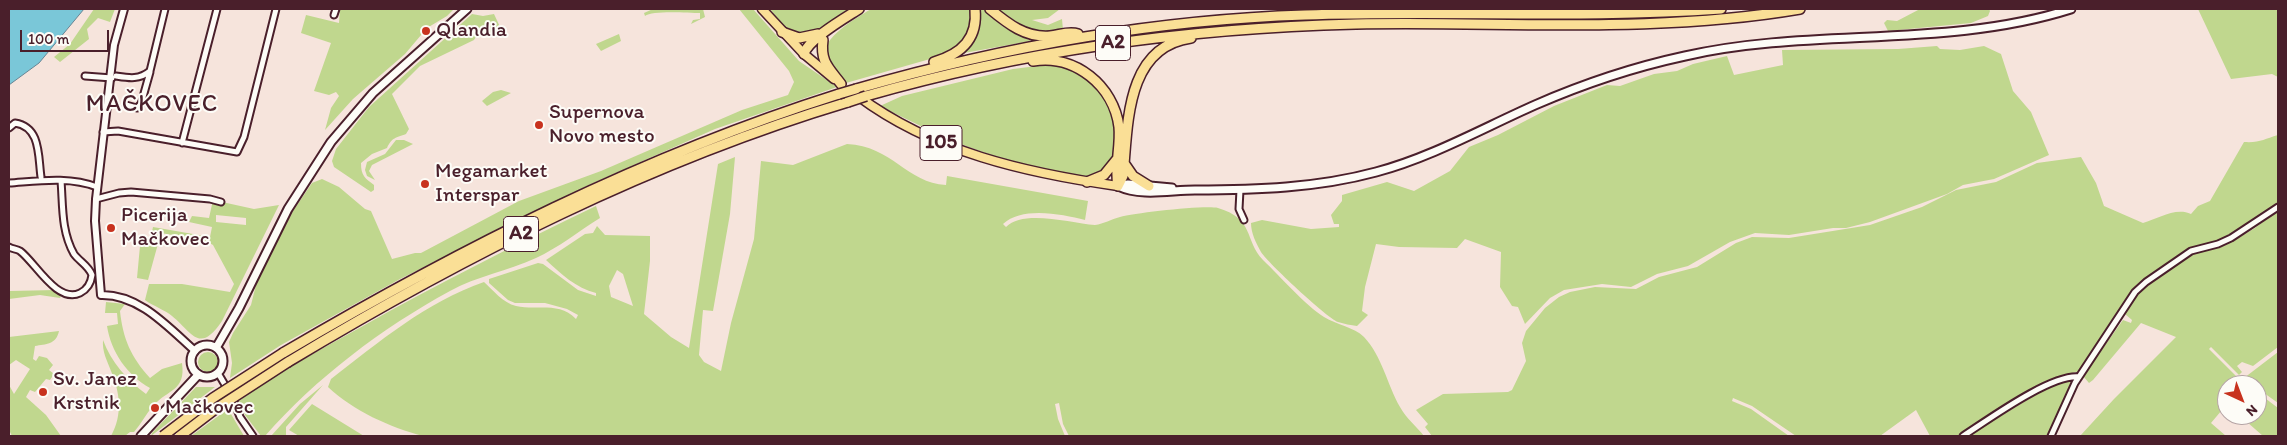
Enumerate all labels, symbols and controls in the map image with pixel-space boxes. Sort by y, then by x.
place label: Qlandia [436,18,507,44]
scale bar [22,20,111,52]
marker: Qlandia [420,25,432,37]
road number: A2 [1096,26,1130,60]
text: 100 m [28,30,69,48]
district label: MAČKOVEC [85,91,219,119]
place label: Supernova Novo mesto [549,100,655,150]
marker: Supernova Novo mesto [533,119,545,131]
road number: 105 [920,126,962,160]
place label: Megamarket Interspar [435,159,547,209]
marker: Megamarket Interspar [419,178,431,190]
place label: Picerija Mačkovec [121,203,210,253]
road number: A2 [504,216,538,252]
marker: Picerija Mačkovec [105,222,117,234]
place label: Sv. Janez Krstnik [53,367,137,417]
north arrow [2217,375,2267,425]
marker: Sv. Janez Krstnik [37,386,49,398]
place label: Mačkovec [165,395,254,421]
text: N [2243,401,2261,420]
marker: Mačkovec [149,402,161,414]

